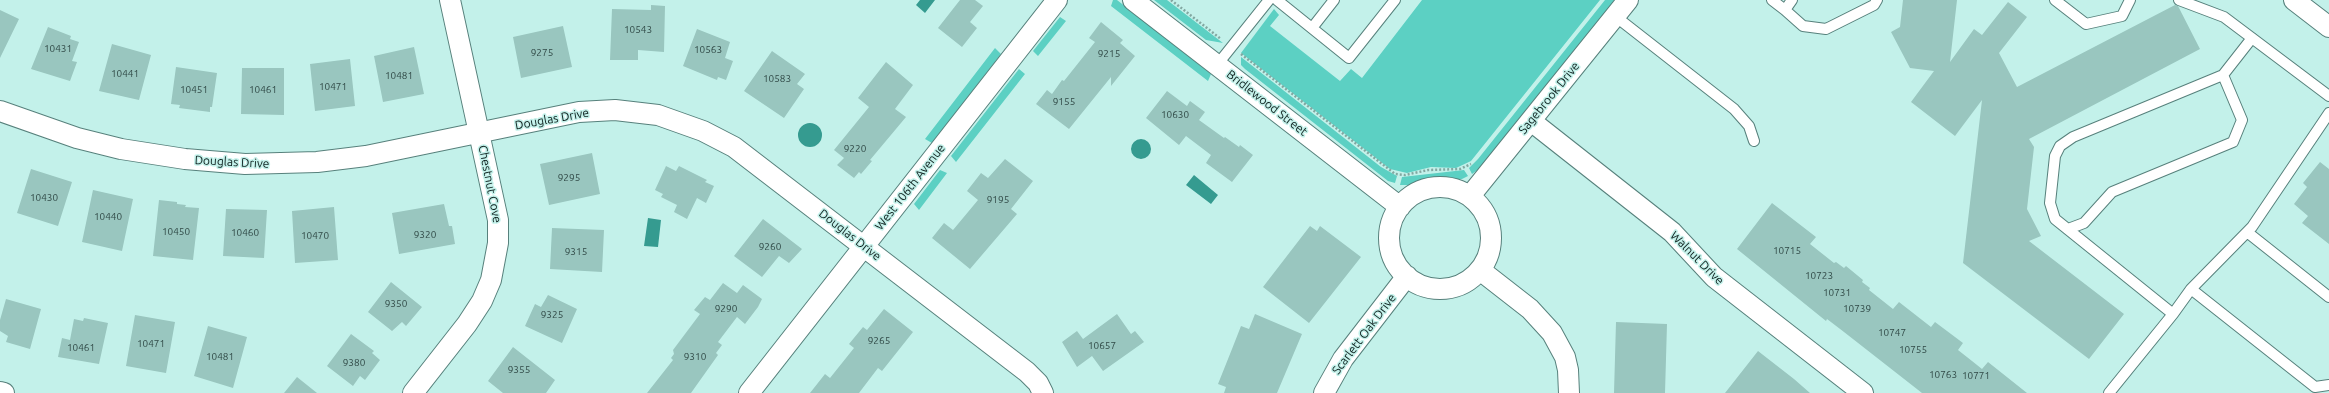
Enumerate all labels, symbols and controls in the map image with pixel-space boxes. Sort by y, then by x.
house number: 10543 [624,24,652,36]
house number: 10431 [44,43,72,55]
house number: 10563 [694,44,722,56]
house number: 9275 [531,47,553,59]
house number: 9215 [1098,48,1120,60]
street label: Sagebrook Drive [1515,59,1583,137]
street label: Bridlewood Street [1224,67,1310,139]
house number: 10441 [111,68,139,80]
house number: 10481 [385,70,413,82]
house number: 10583 [763,73,791,85]
house number: 10471 [319,81,347,93]
house number: 10451 [180,84,208,96]
house number: 10461 [249,84,277,96]
house number: 9155 [1053,96,1075,108]
street label: Douglas Drive [514,105,590,133]
house number: 10630 [1161,109,1189,121]
street label: West 106th Avenue [872,141,948,233]
house number: 9220 [844,143,866,155]
street label: Chestnut Cove [475,144,505,224]
street label: Douglas Drive [194,153,270,171]
house number: 9295 [558,172,580,184]
house number: 10430 [30,192,58,204]
house number: 9195 [987,194,1009,206]
street label: Douglas Drive [816,206,884,264]
house number: 10440 [94,211,122,223]
house number: 10450 [162,226,190,238]
house number: 10460 [231,227,259,239]
street label: Walnut Drive [1667,228,1727,288]
house number: 9320 [414,229,436,241]
house number: 10470 [301,230,329,242]
house number: 9260 [759,241,781,253]
house number: 10715 [1773,245,1801,257]
house number: 9315 [565,246,587,258]
house number: 10723 [1805,270,1833,282]
house number: 10731 [1823,287,1851,299]
street label: Scarlett Oak Drive [1329,291,1399,377]
house number: 9350 [385,298,407,310]
house number: 9290 [715,303,737,315]
house number: 10739 [1843,303,1871,315]
house number: 9325 [541,309,563,321]
house number: 10747 [1878,327,1906,339]
house number: 9265 [868,335,890,347]
house number: 10471 [137,338,165,350]
house number: 10657 [1088,340,1116,352]
house number: 10461 [67,342,95,354]
house number: 10755 [1899,344,1927,356]
house number: 10481 [206,351,234,363]
house number: 9310 [684,351,706,363]
house number: 9380 [343,357,365,369]
house number: 9355 [508,364,530,376]
house number: 10763 [1929,369,1957,381]
house number: 10771 [1962,370,1990,382]

